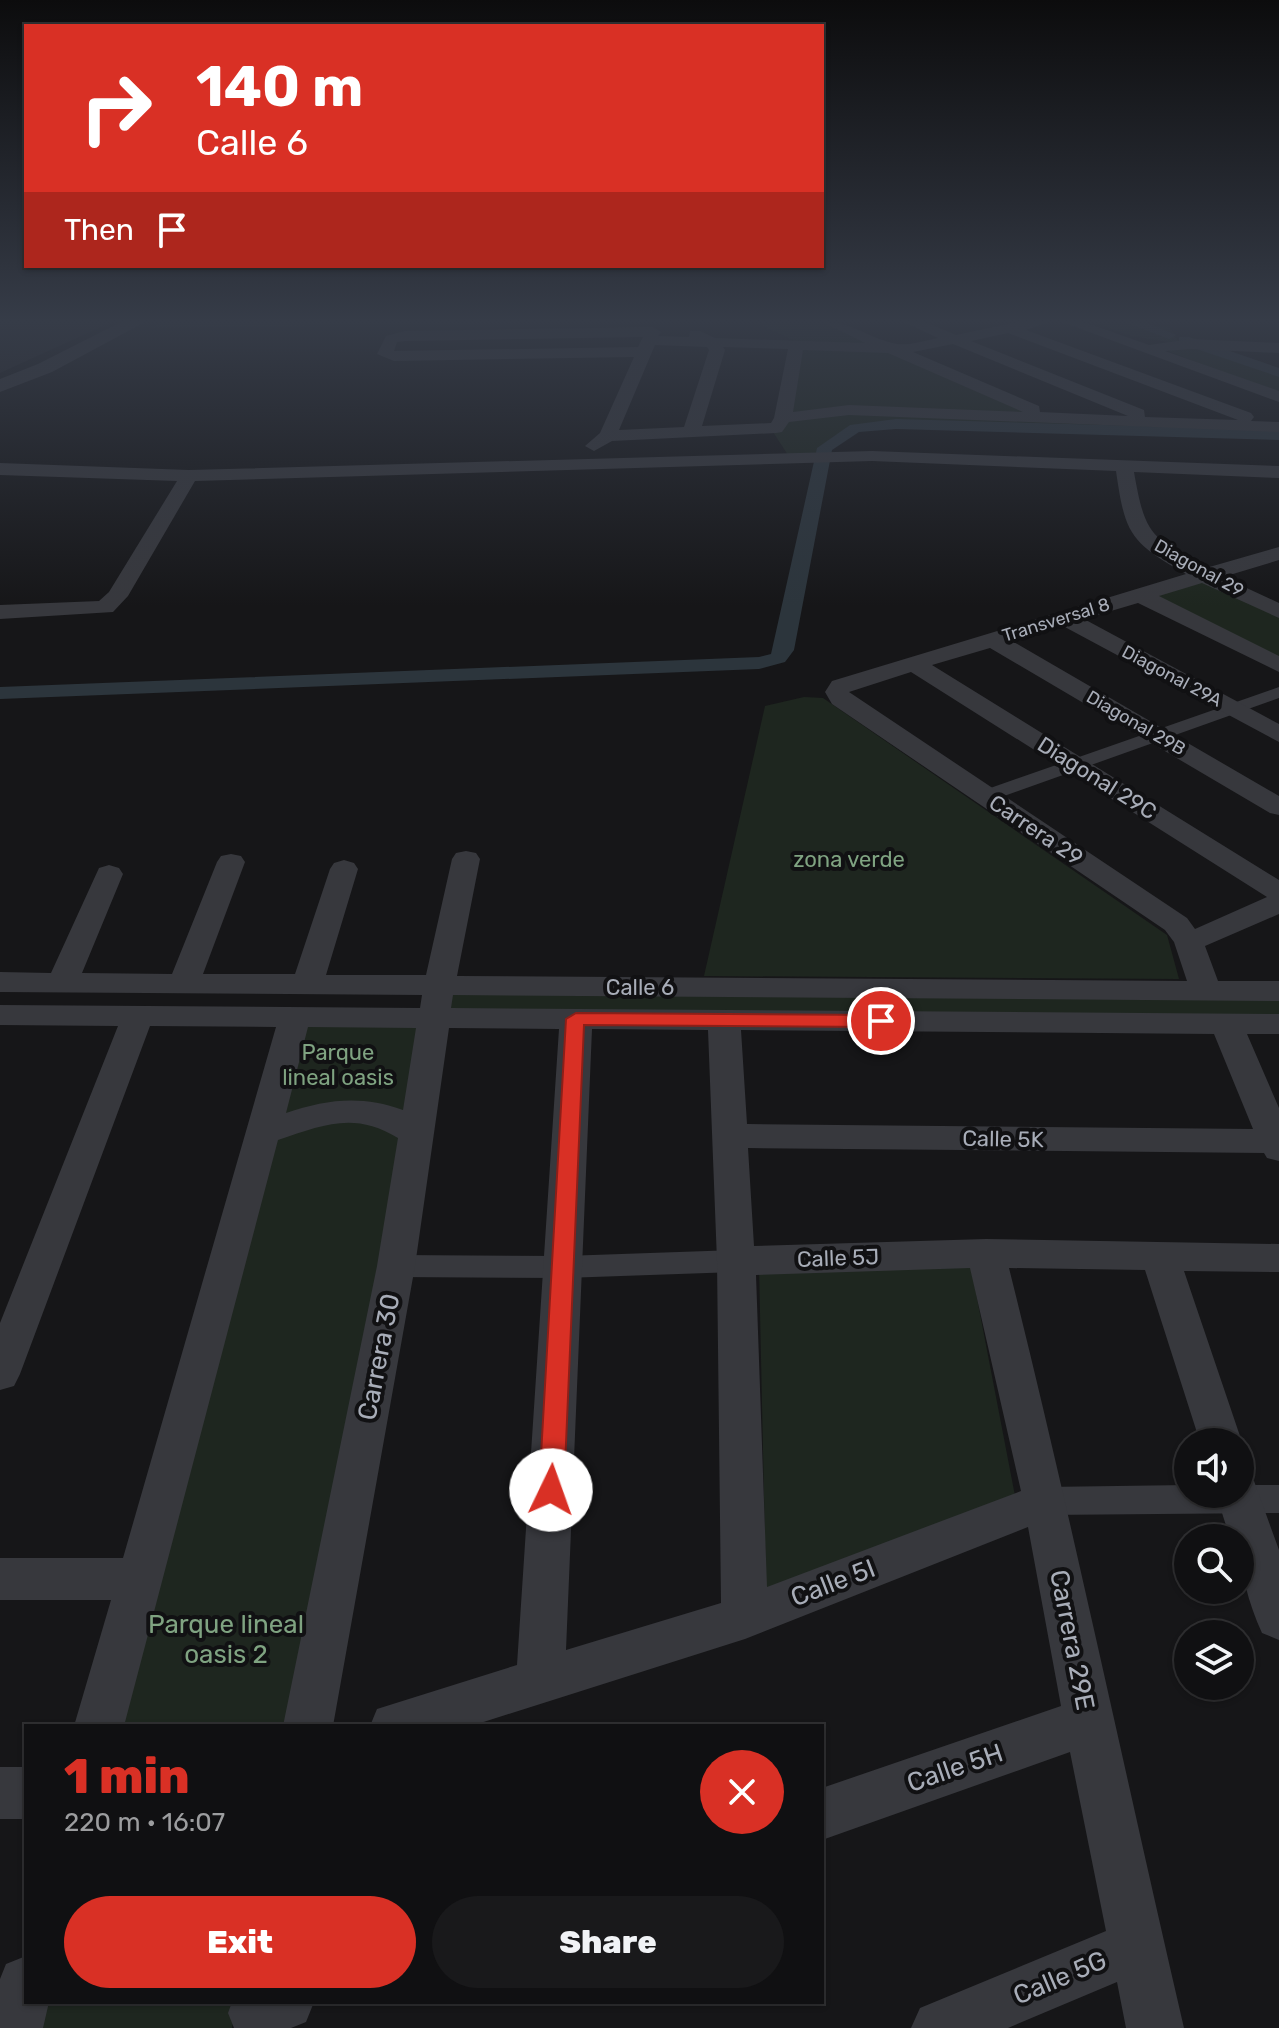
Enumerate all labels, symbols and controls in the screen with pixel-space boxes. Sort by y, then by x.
text: 140 m [196,54,363,120]
icon: right [64,56,168,160]
text: Calle 6 [196,121,308,164]
icon: arrive [150,208,194,252]
text: Then [64,212,134,248]
street label: Diagonal 29 [1151,534,1247,602]
street label: Transversal 8 [1000,593,1112,647]
street label: Diagonal 29A [1118,640,1226,712]
street label: Diagonal 29B [1083,686,1189,760]
street label: Diagonal 29C [1033,731,1161,825]
street label: Carrera 29 [984,789,1088,871]
park label: zona verde [793,846,905,873]
street label: Calle 6 [606,974,674,1001]
pin [847,987,915,1055]
icon: arrive [859,999,903,1043]
park label: Parque lineal oasis [282,1039,394,1091]
street label: Calle 5K [962,1125,1044,1153]
street label: Calle 5J [796,1243,880,1273]
street label: Carrera 30 [352,1291,406,1423]
map controls [1174,1428,1254,1700]
button: sound [1174,1428,1254,1508]
position arrow [509,1448,593,1532]
button: search [1174,1524,1254,1604]
street label: Calle 5I [786,1553,880,1613]
street label: Carrera 29E [1043,1567,1101,1713]
park label: Parque lineal oasis 2 [148,1609,304,1670]
button: layers [1174,1620,1254,1700]
street label: Calle 5H [903,1737,1007,1799]
text: 1 min [64,1748,190,1805]
button: close [700,1750,784,1834]
text: 220 m · 16:07 [64,1807,225,1838]
button: Exit [64,1896,416,1988]
button: Share [432,1896,784,1988]
street label: Calle 5G [1009,1945,1111,2011]

